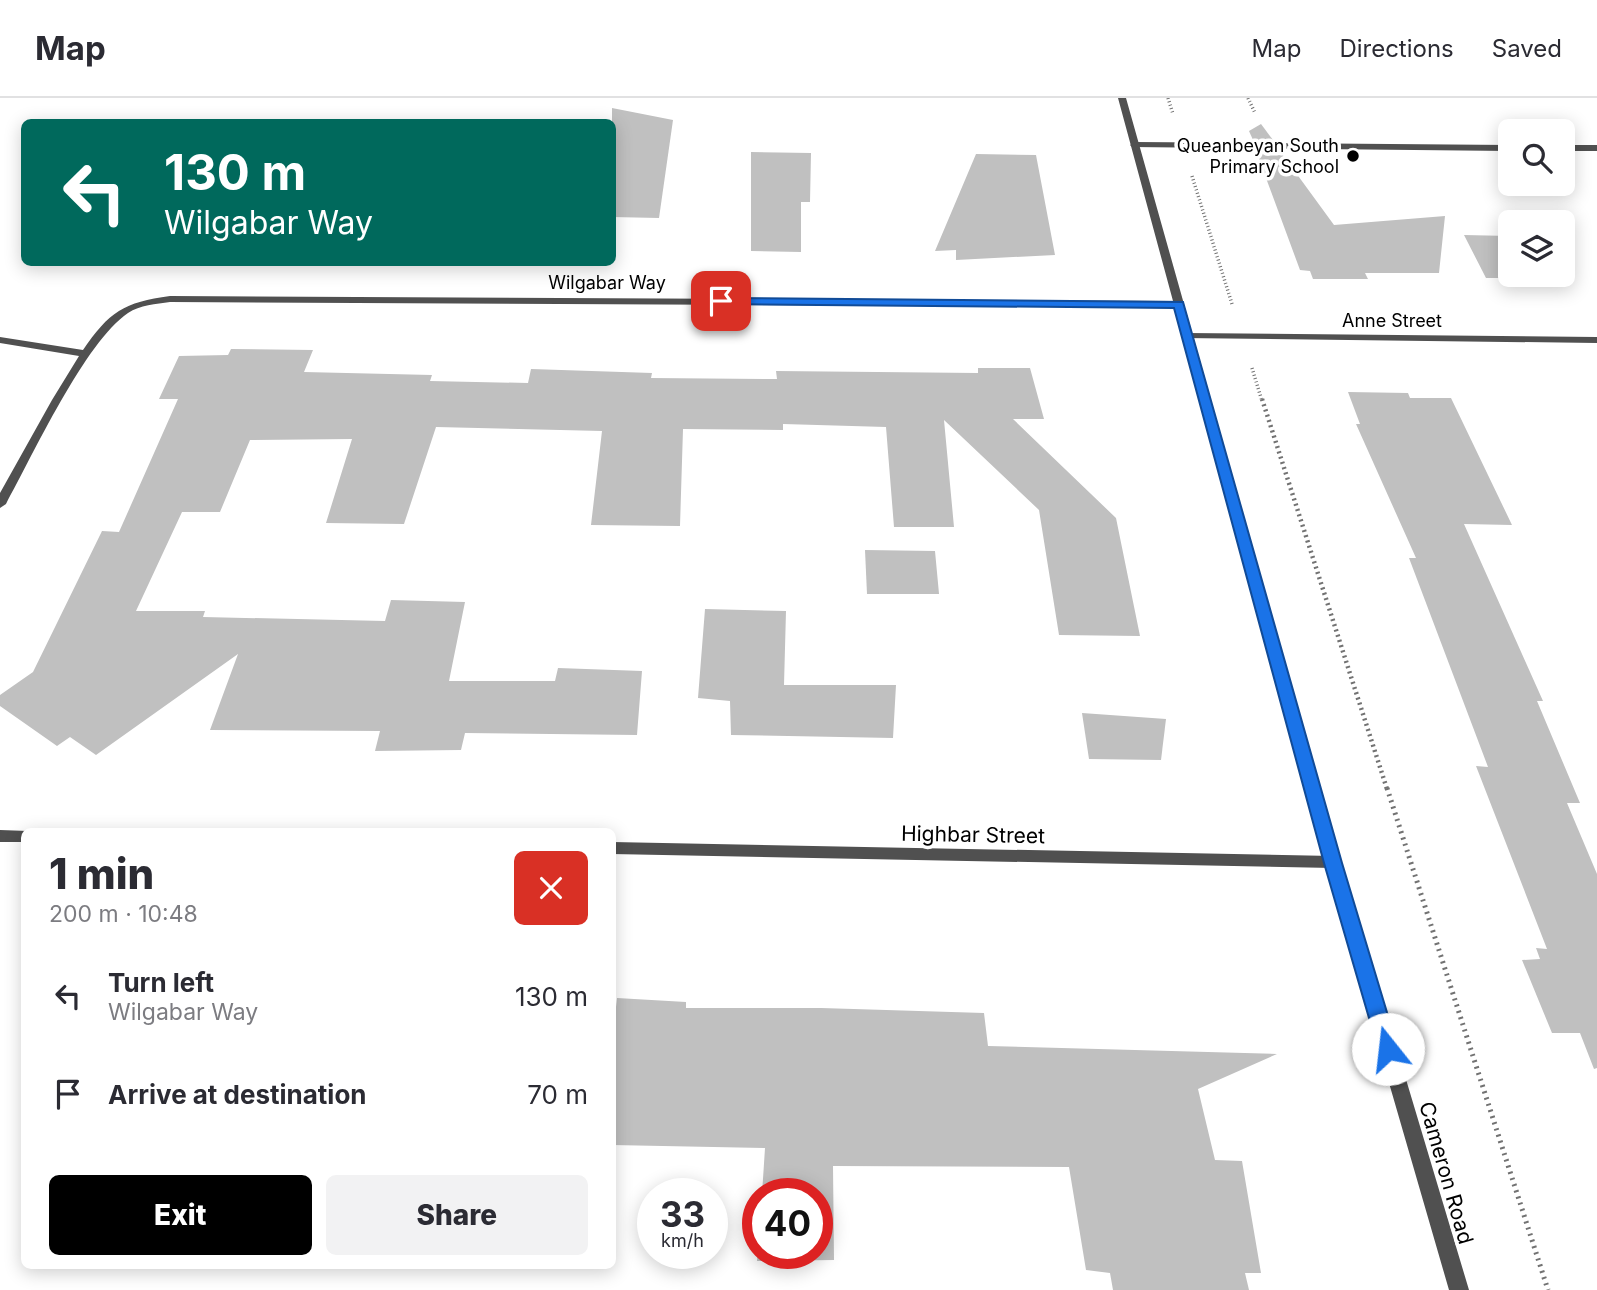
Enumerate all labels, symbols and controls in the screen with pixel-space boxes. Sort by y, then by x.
text: Map [35,28,106,68]
text: Map [1252,34,1301,63]
text: Directions [1339,34,1454,63]
text: Saved [1492,34,1562,63]
map controls [1498,119,1575,287]
button: search [1498,119,1575,196]
place label: Queanbeyan South Primary School [1177,135,1339,177]
text: 130 m [164,143,306,202]
icon: left [49,147,140,238]
marker: Queanbeyan South Primary School [1345,148,1361,164]
text: Wilgabar Way [164,203,373,242]
button: layers [1498,210,1575,287]
pin [691,271,751,331]
street label: Wilgabar Way [548,272,666,293]
icon: arrive [702,282,740,320]
street label: Anne Street [1342,310,1442,331]
street label: Highbar Street [901,821,1045,848]
text: 1 min [49,848,154,899]
button: close [514,851,588,925]
text: 200 m · 10:48 [49,900,198,928]
text: Turn left [108,967,214,998]
icon: left [49,977,87,1015]
text: 130 m [515,981,588,1012]
text: Wilgabar Way [108,998,258,1026]
position arrow [1351,1012,1425,1086]
icon: arrive [49,1075,87,1113]
text: Arrive at destination [108,1079,367,1110]
text: 70 m [527,1079,588,1110]
street label: Cameron Road [1414,1099,1479,1247]
button: Exit [49,1175,312,1255]
button: Share [326,1175,588,1255]
speed limit sign: 40 [742,1178,833,1269]
text: 33 [660,1193,705,1235]
text: km/h [661,1230,704,1251]

